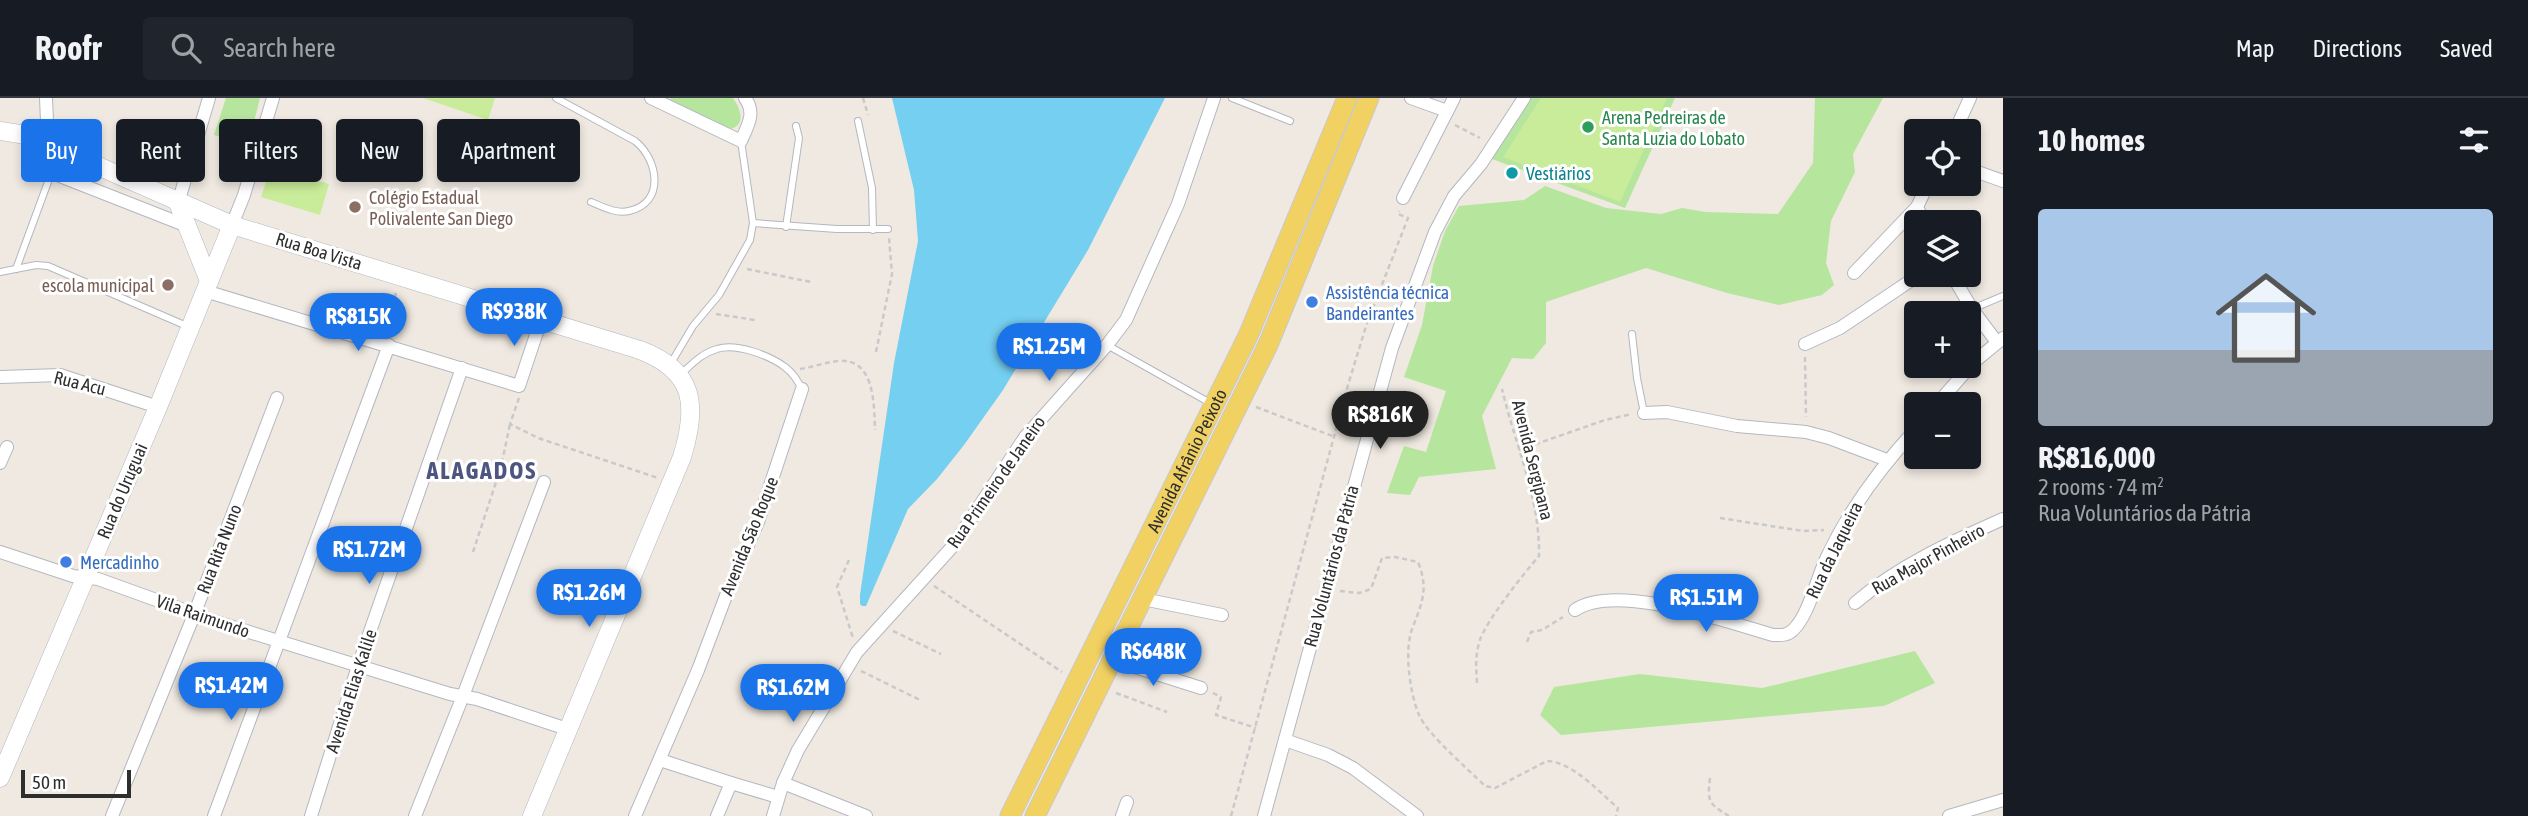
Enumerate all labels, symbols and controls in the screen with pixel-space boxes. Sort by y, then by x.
search box [143,17,633,80]
text: Roofr [35,29,101,67]
icon: search [167,29,205,67]
text: Search here [223,33,336,63]
text: Map [2236,35,2274,62]
text: Directions [2312,35,2402,62]
text: Saved [2440,35,2493,62]
place label: Arena Pedreiras de Santa Luzia do Lobato [1602,107,1745,149]
chip: Buy [21,119,102,182]
chip: Rent [116,119,205,182]
chip: Filters [219,119,322,182]
chip: New [336,119,423,182]
chip: Apartment [437,119,580,182]
marker: Arena Pedreiras de Santa Luzia do Lobato [1580,119,1596,135]
map controls [1904,119,1981,469]
button: locate [1904,119,1981,196]
icon: filters [2455,121,2493,159]
text: 10 homes [2038,123,2145,157]
place label: Vestiários [1526,163,1591,184]
marker: Vestiários [1504,165,1520,181]
place label: Colégio Estadual Polivalente San Diego [369,187,513,229]
marker: Colégio Estadual Polivalente San Diego [347,199,363,215]
button: layers [1904,210,1981,287]
street label: Rua Boa Vista [273,228,365,274]
icon: home [2203,255,2329,381]
place label: escola municipal [42,275,154,296]
marker: escola municipal [160,277,176,293]
place label: Assistência técnica Bandeirantes [1326,282,1449,324]
pin: R$938K [457,288,571,348]
pin: R$815K [301,294,415,353]
marker: Assistência técnica Bandeirantes [1304,294,1320,310]
text: R$938K [482,298,546,324]
button: + [1904,301,1981,378]
text: R$815K [326,303,390,329]
pin: R$1.25M [984,324,1114,383]
text: R$1.25M [1012,333,1086,359]
street label: Rua Acu [52,366,108,400]
street label: Avenida Afrânio Peixoto [1142,385,1231,536]
pin: R$816K [1323,392,1437,451]
button: − [1904,392,1981,469]
street label: Avenida Sergipana [1508,398,1558,522]
text: R$816K [1348,401,1412,427]
street label: Rua Primeiro de Janeiro [943,412,1049,552]
street label: Rua do Uruguai [92,440,152,542]
text: R$816,000 [2038,440,2156,474]
district label: ALAGADOS [426,457,537,484]
street label: Avenida São Roque [716,474,782,598]
text: 2 rooms · 74 m² [2038,474,2164,500]
street label: Rua Voluntários da Pátria [1299,483,1363,649]
street label: Rua da Jaqueira [1802,498,1866,602]
text: Rua Voluntários da Pátria [2038,500,2251,526]
street label: Rua Rita Nuno [192,501,246,597]
street label: Rua Major Pinheiro [1868,519,1988,599]
pin: R$1.72M [304,526,434,586]
text: R$1.72M [332,536,406,562]
place label: Mercadinho [80,552,159,573]
marker: Mercadinho [58,554,74,570]
pin: R$1.26M [524,570,654,629]
pin: R$1.51M [1641,574,1771,634]
text: R$1.26M [552,579,626,605]
text: R$1.51M [1669,584,1743,610]
street label: Vila Raimundo [154,590,252,642]
street label: Avenida Elias Kalile [321,627,381,755]
pin: R$648K [1096,628,1210,688]
text: R$648K [1121,638,1185,664]
pin: R$1.42M [166,662,296,722]
pin: R$1.62M [728,664,858,724]
text: R$1.42M [194,672,268,698]
text: R$1.62M [756,674,830,700]
scale bar [21,767,131,799]
text: 50 m [32,771,66,793]

